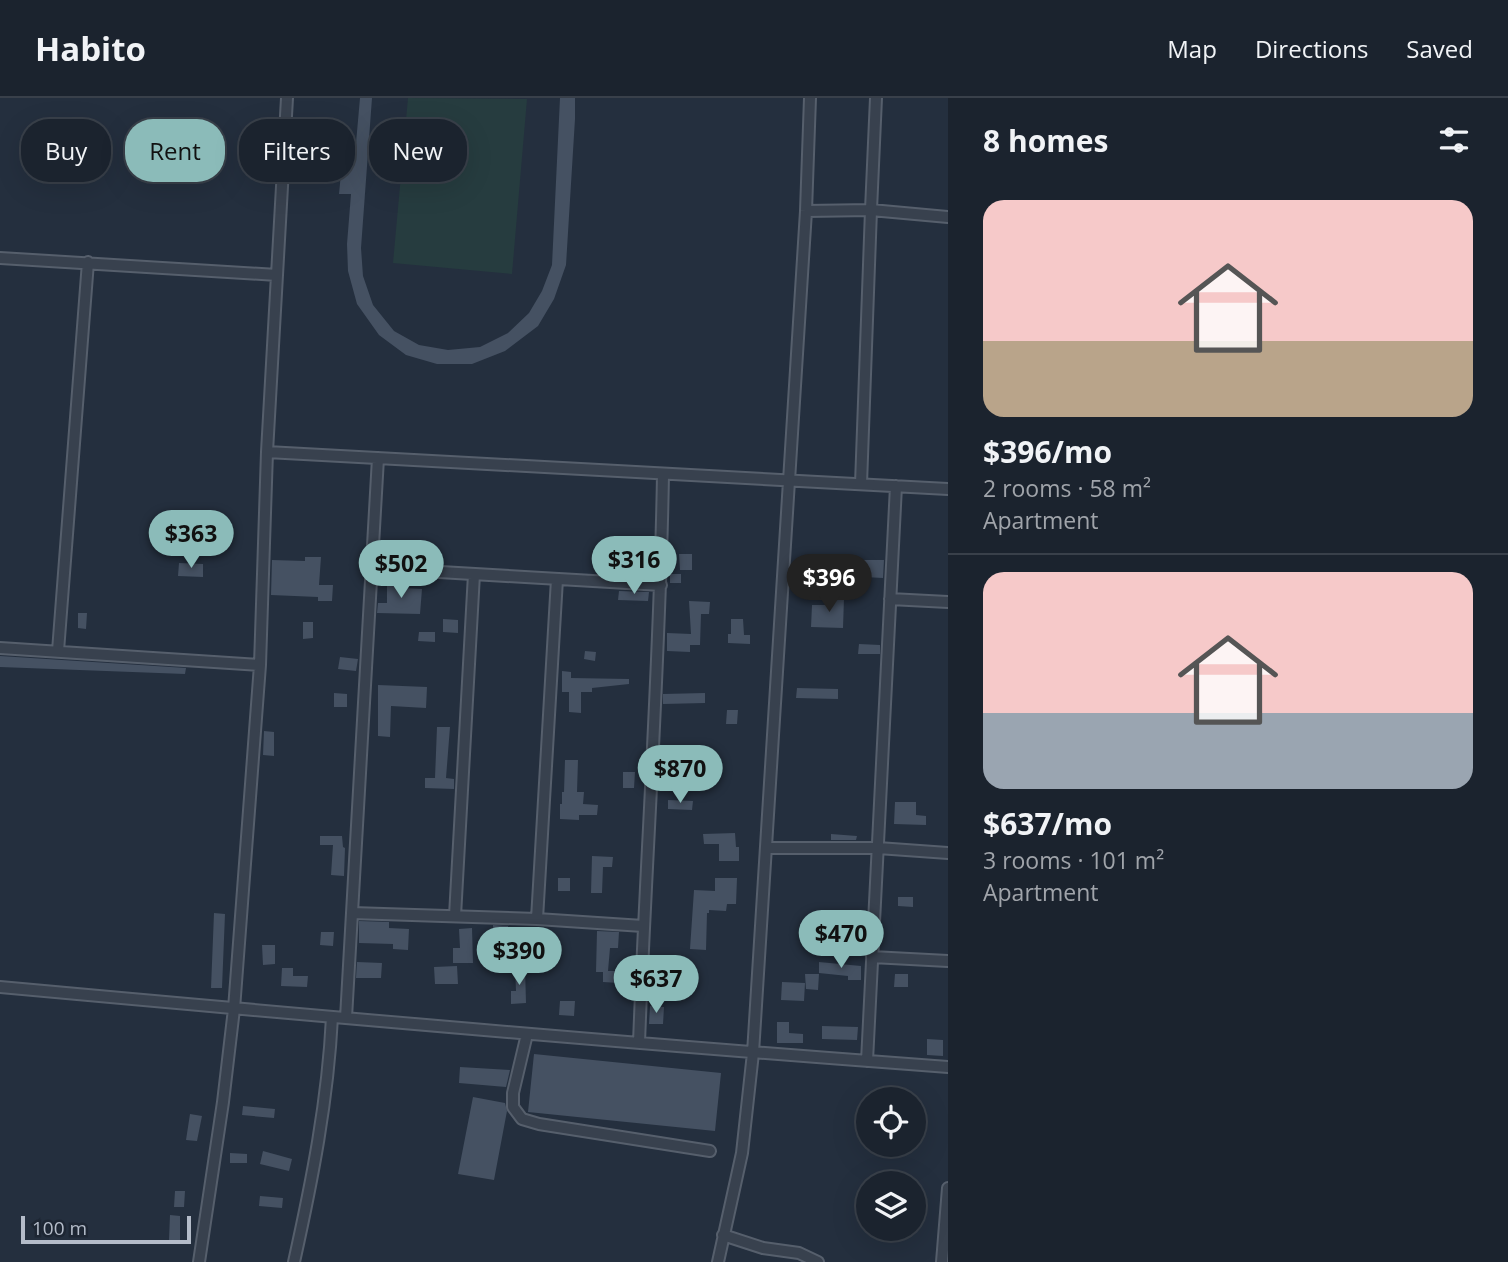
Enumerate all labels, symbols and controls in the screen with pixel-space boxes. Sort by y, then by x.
text: Habito [35,26,146,71]
text: Map [1167,32,1217,65]
text: Directions [1255,32,1368,65]
text: Saved [1406,32,1473,65]
chip: Buy [21,119,111,182]
chip: Rent [125,119,225,182]
chip: Filters [239,119,355,182]
chip: New [369,119,467,182]
text: 8 homes [983,120,1108,161]
icon: filters [1435,121,1473,159]
icon: home [1165,245,1291,371]
text: $396/mo [983,431,1112,472]
text: 2 rooms · 58 m² [983,472,1151,504]
text: Apartment [983,504,1099,536]
pin: $363 [150,510,232,570]
text: $363 [165,517,217,549]
pin: $316 [593,536,675,596]
pin: $502 [360,540,442,600]
text: $316 [608,543,660,575]
text: $502 [375,547,427,579]
pin: $396 [788,554,870,614]
text: $396 [803,561,855,593]
icon: home [1165,617,1291,743]
pin: $870 [639,746,721,805]
text: $870 [654,752,706,784]
text: $637/mo [983,803,1112,844]
text: 3 rooms · 101 m² [983,844,1164,876]
text: Apartment [983,876,1099,908]
pin: $470 [800,910,882,970]
text: $470 [815,917,867,949]
pin: $390 [478,928,560,987]
text: $390 [493,934,545,966]
pin: $637 [615,956,697,1015]
text: $637 [630,962,682,994]
map controls [856,1087,926,1241]
button: locate [856,1087,926,1157]
button: layers [856,1171,926,1241]
scale bar [21,1213,191,1245]
text: 100 m [32,1215,87,1241]

